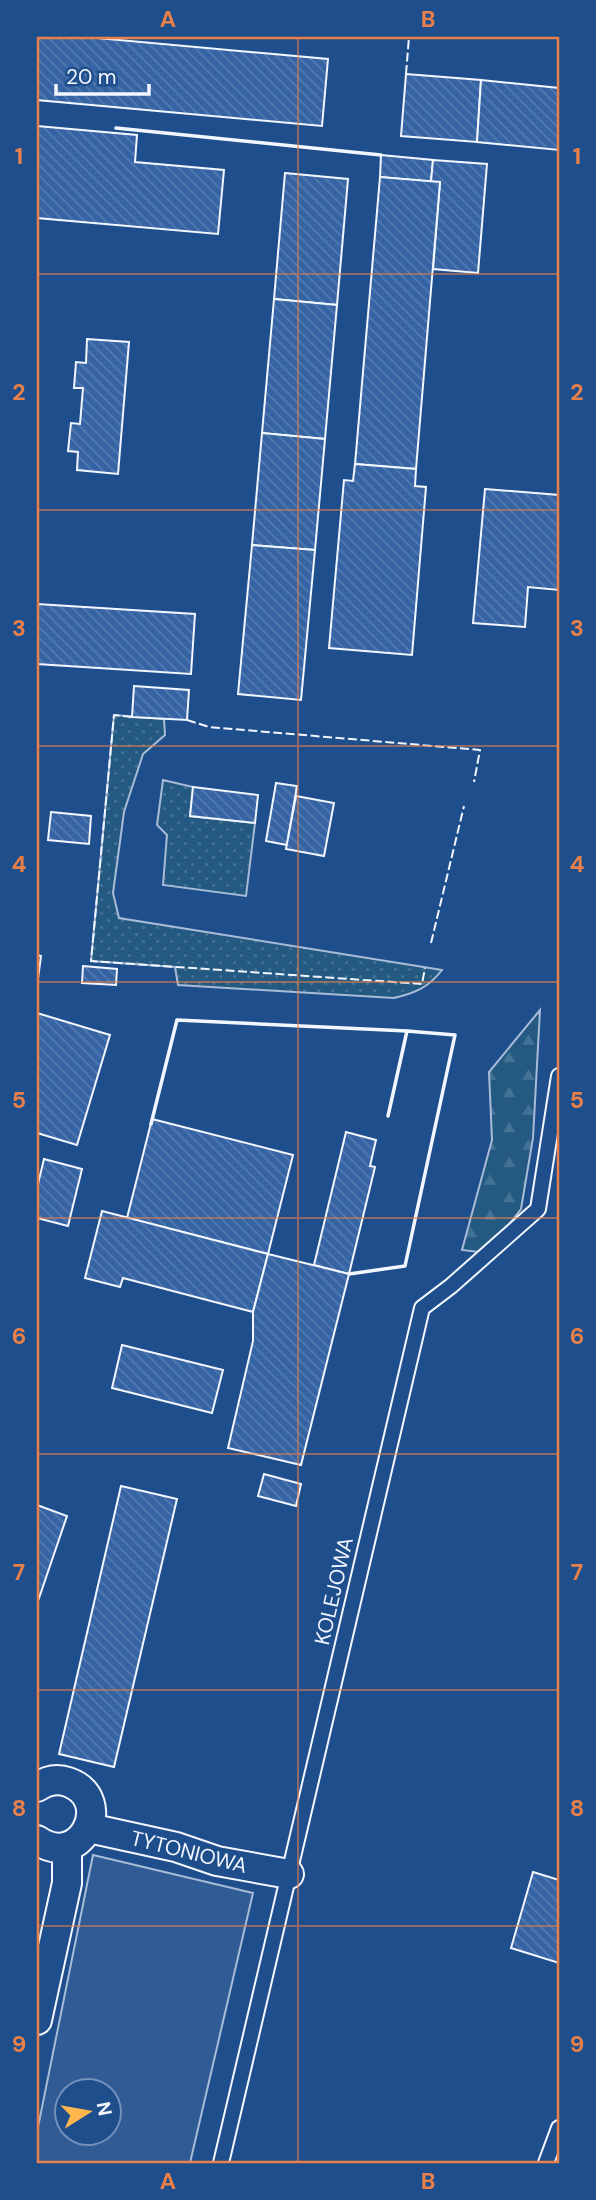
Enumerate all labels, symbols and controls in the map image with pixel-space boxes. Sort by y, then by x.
text: A [160,4,176,34]
text: B [421,4,435,34]
scale bar [56,52,149,96]
text: 20 m [66,63,117,91]
text: 1 [15,141,23,171]
text: 1 [573,141,581,171]
text: 2 [12,377,26,407]
text: 2 [570,377,584,407]
text: 3 [12,613,26,643]
text: 3 [570,613,584,643]
text: 4 [12,849,27,879]
text: 4 [570,849,585,879]
text: 5 [12,1085,26,1115]
text: 5 [570,1085,584,1115]
text: 6 [12,1321,26,1351]
text: 6 [570,1321,584,1351]
street label: KOLEJOWA [308,1534,360,1648]
text: 7 [13,1557,25,1587]
text: 7 [571,1557,583,1587]
text: 8 [12,1793,26,1823]
text: 8 [570,1793,584,1823]
street label: TYTONIOWA [128,1824,250,1880]
text: 9 [12,2029,26,2059]
text: 9 [570,2029,584,2059]
north arrow [52,2078,122,2148]
text: N [91,2100,118,2118]
text: A [160,2166,176,2196]
text: B [421,2166,435,2196]

